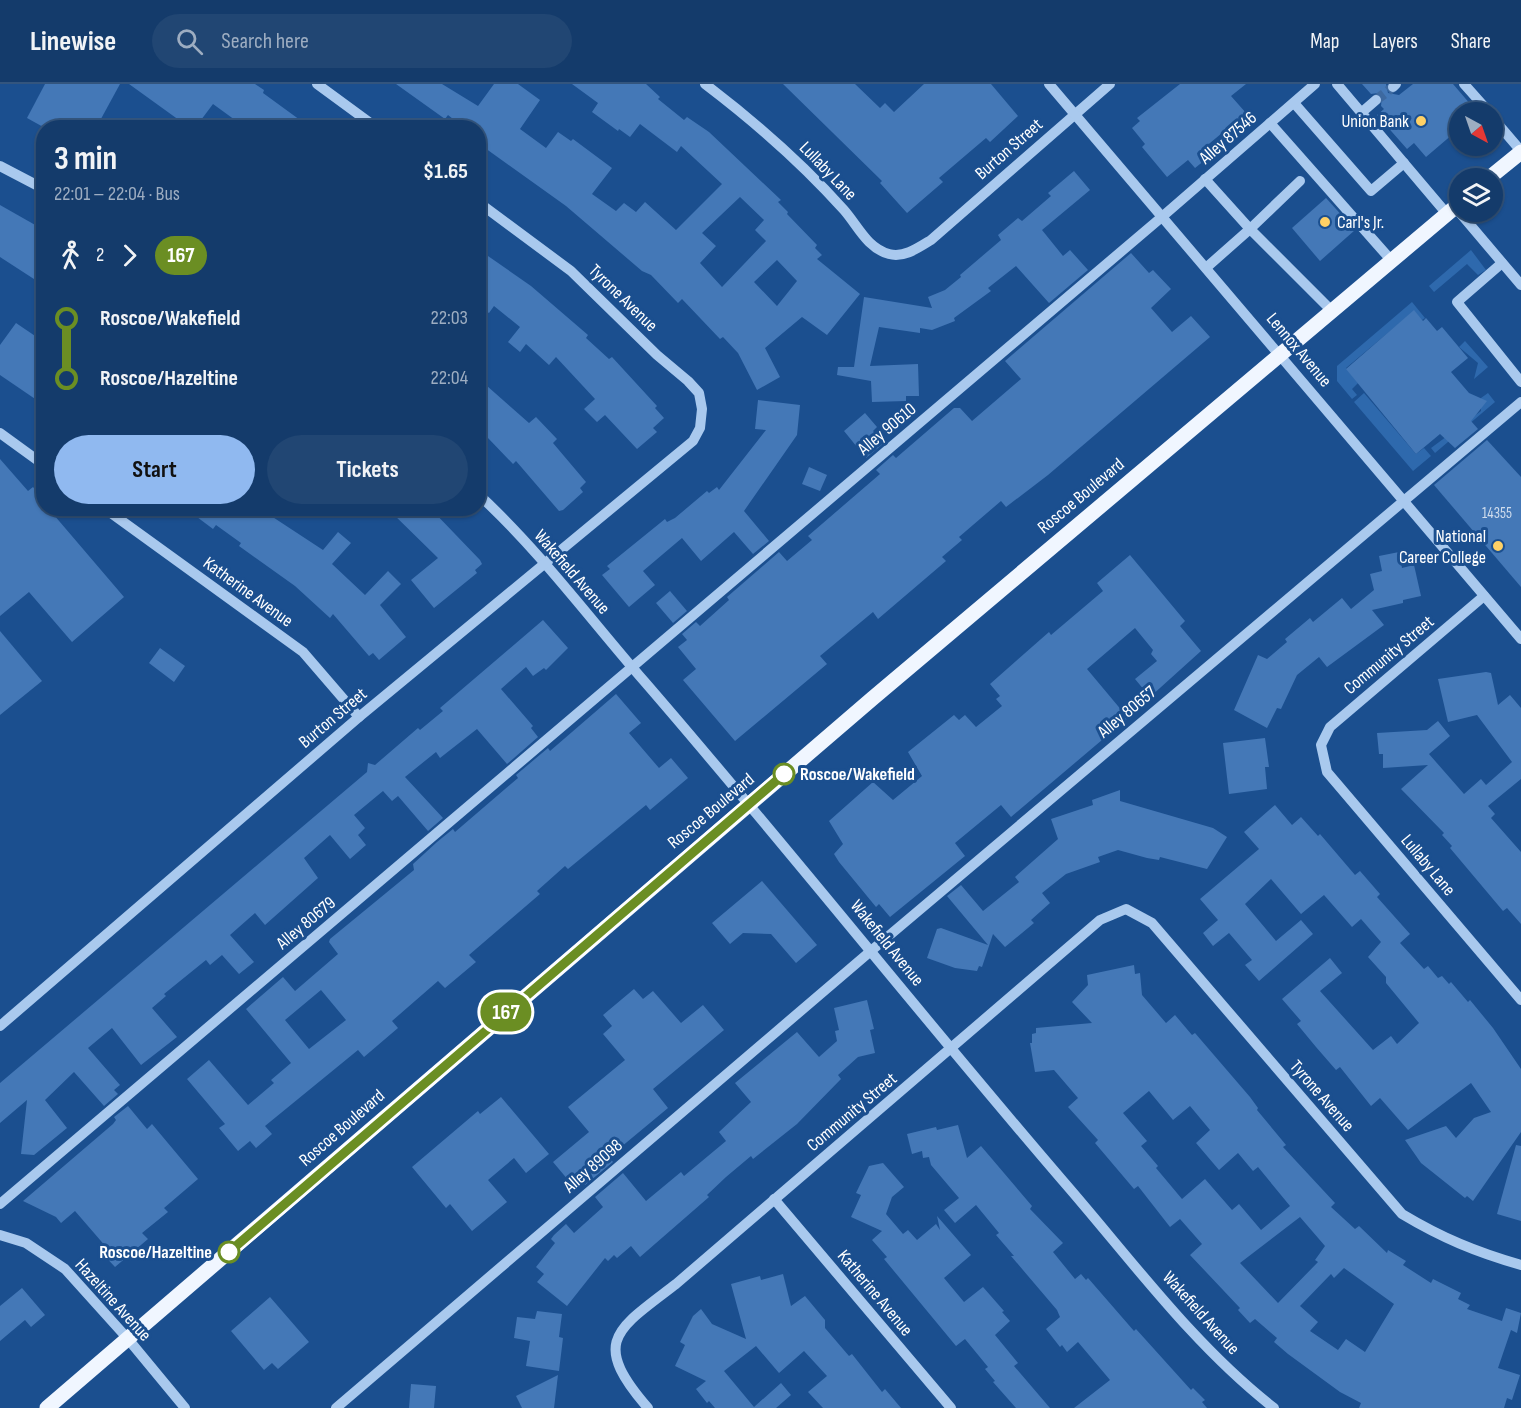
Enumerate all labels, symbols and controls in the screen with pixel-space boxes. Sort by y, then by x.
search box [152,14,572,68]
text: Linewise [30,25,116,58]
icon: search [173,25,206,58]
text: Search here [221,28,309,55]
text: Map [1310,29,1339,54]
text: Layers [1372,29,1418,54]
text: Share [1451,29,1491,54]
north arrow [1449,102,1503,156]
map controls [1449,102,1503,222]
street label: Alley 87546 [1194,107,1261,169]
place label: Union Bank [1341,111,1409,132]
street label: Burton Street [971,114,1047,184]
marker: Union Bank [1414,114,1428,128]
street label: Lullaby Lane [795,137,861,205]
text: 3 min [54,139,117,179]
text: $1.65 [423,158,468,185]
button: layers [1449,168,1503,222]
text: 22:01 – 22:04 · Bus [54,182,180,206]
place label: Carl's Jr. [1337,212,1384,233]
marker: Carl's Jr. [1318,215,1332,229]
icon: walk [54,239,87,272]
icon: forward [113,239,146,272]
text: 2 [96,243,104,267]
text: 167 [167,243,195,268]
street label: Tyrone Avenue [584,260,662,336]
text: Roscoe/Wakefield [100,305,240,332]
text: 22:03 [430,306,468,330]
street label: Lennox Avenue [1262,309,1336,391]
text: Roscoe/Hazeltine [100,365,238,392]
text: 22:04 [430,366,468,390]
street label: Alley 90610 [853,399,920,460]
button: Start [54,435,255,504]
button: Tickets [267,435,468,504]
street label: Roscoe Boulevard [1034,454,1128,538]
house number: 14355 [1482,504,1512,523]
street label: Wakefield Avenue [530,526,614,618]
place label: National Career College [1399,526,1486,568]
marker: National Career College [1491,539,1505,553]
street label: Katherine Avenue [199,552,297,632]
street label: Community Street [1340,611,1439,699]
street label: Alley 80657 [1093,681,1161,743]
street label: Burton Street [295,683,372,752]
marker: Roscoe/Wakefield [773,763,795,785]
place label: Roscoe/Wakefield [800,764,915,785]
street label: Roscoe Boulevard [664,769,758,853]
street label: Lullaby Lane [1396,830,1460,900]
street label: Alley 80679 [271,892,340,954]
street label: Wakefield Avenue [846,896,928,990]
line badge: 167 [472,992,540,1032]
text: 167 [492,1000,520,1025]
street label: Tyrone Avenue [1285,1056,1359,1136]
street label: Community Street [803,1068,902,1156]
street label: Roscoe Boulevard [295,1085,389,1171]
street label: Alley 89098 [558,1135,627,1198]
marker: Roscoe/Hazeltine [218,1241,240,1263]
place label: Roscoe/Hazeltine [99,1242,212,1263]
street label: Katherine Avenue [833,1246,917,1340]
street label: Hazeltine Avenue [71,1255,155,1345]
street label: Wakefield Avenue [1158,1267,1244,1359]

